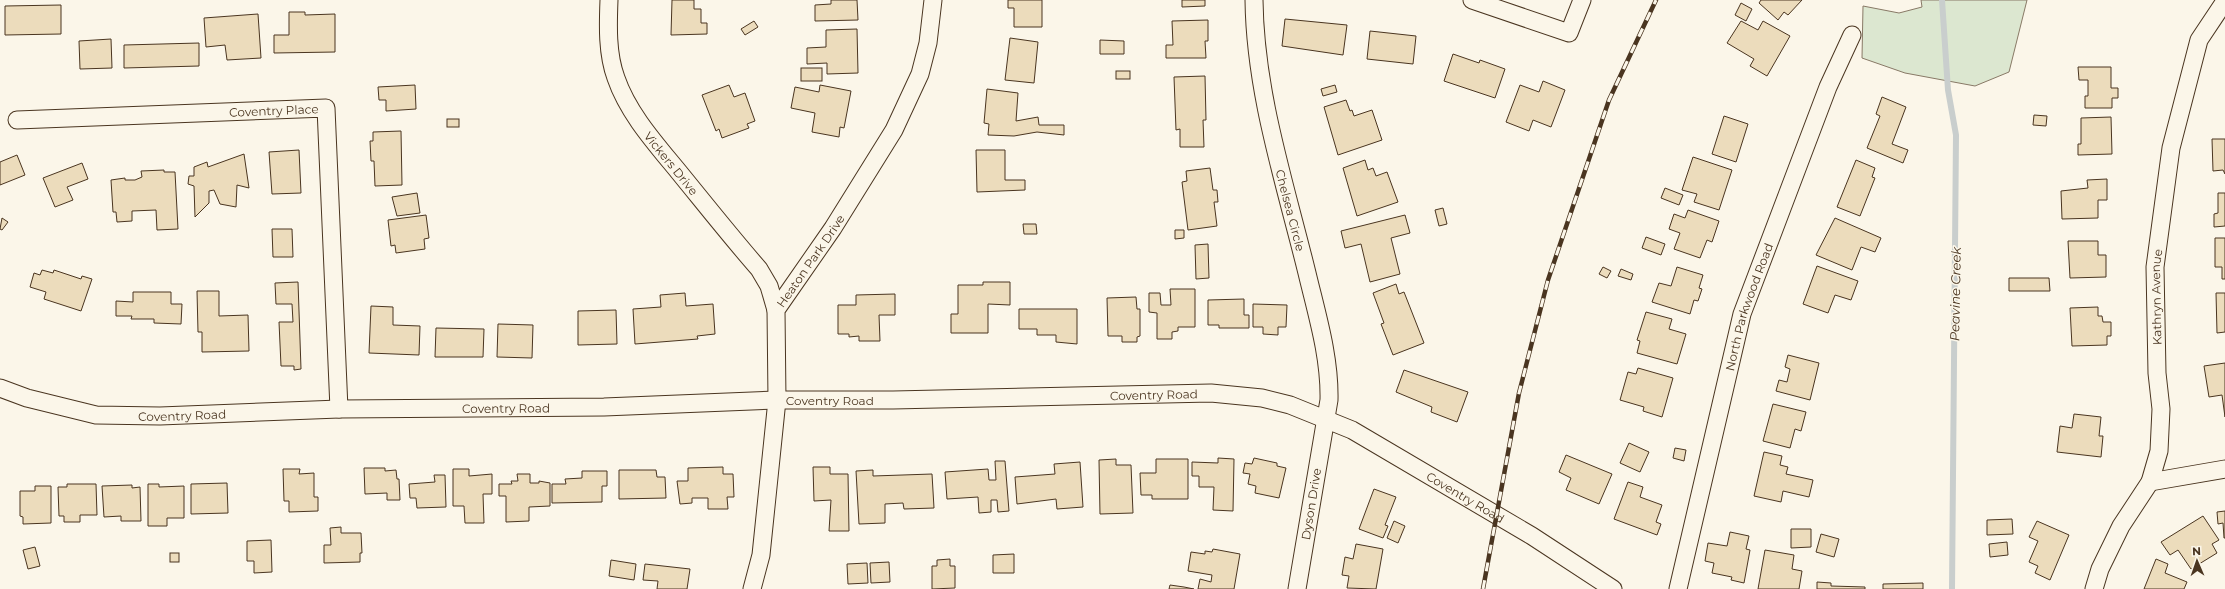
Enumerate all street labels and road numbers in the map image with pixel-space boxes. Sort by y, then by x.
street label: Coventry Place [229,101,319,119]
street label: Vickers Drive [641,128,702,198]
street label: Chelsea Circle [1273,168,1309,253]
street label: Heaton Park Drive [773,211,847,310]
street label: North Parkwood Road [1722,241,1776,372]
street label: Kathryn Avenue [2147,248,2165,345]
street label: Coventry Road [1110,386,1198,403]
street label: Coventry Road [786,393,874,408]
street label: Coventry Road [462,400,550,416]
street label: Coventry Road [138,406,226,424]
street label: Dyson Drive [1298,467,1324,541]
street label: Coventry Road [1424,468,1507,526]

